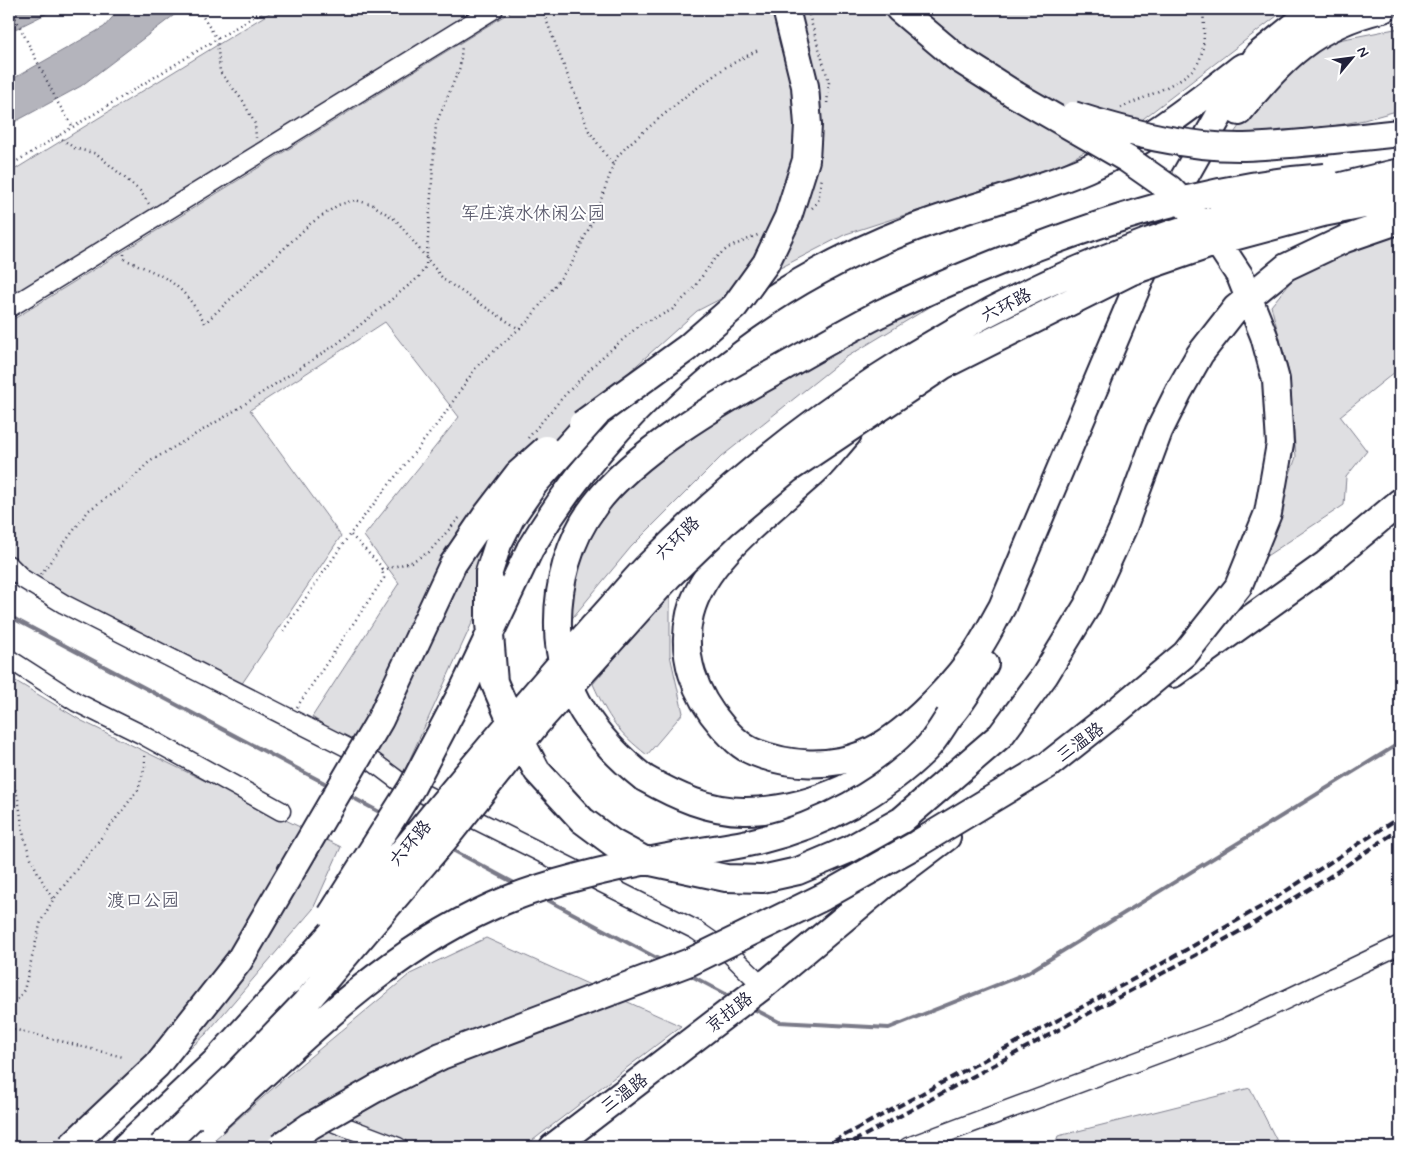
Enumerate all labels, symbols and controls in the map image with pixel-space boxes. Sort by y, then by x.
north arrow [1326,32,1376,82]
text: N [1352,44,1373,61]
park label: 军庄滨水休闲公园 [461,202,605,226]
street label: 六环路 [977,283,1036,329]
street label: 六环路 [650,511,705,566]
street label: 三温路 [1052,717,1109,768]
street label: 六环路 [384,815,437,872]
park label: 渡口公园 [107,889,179,913]
street label: 京拉路 [701,987,758,1039]
street label: 三温路 [596,1068,653,1120]

